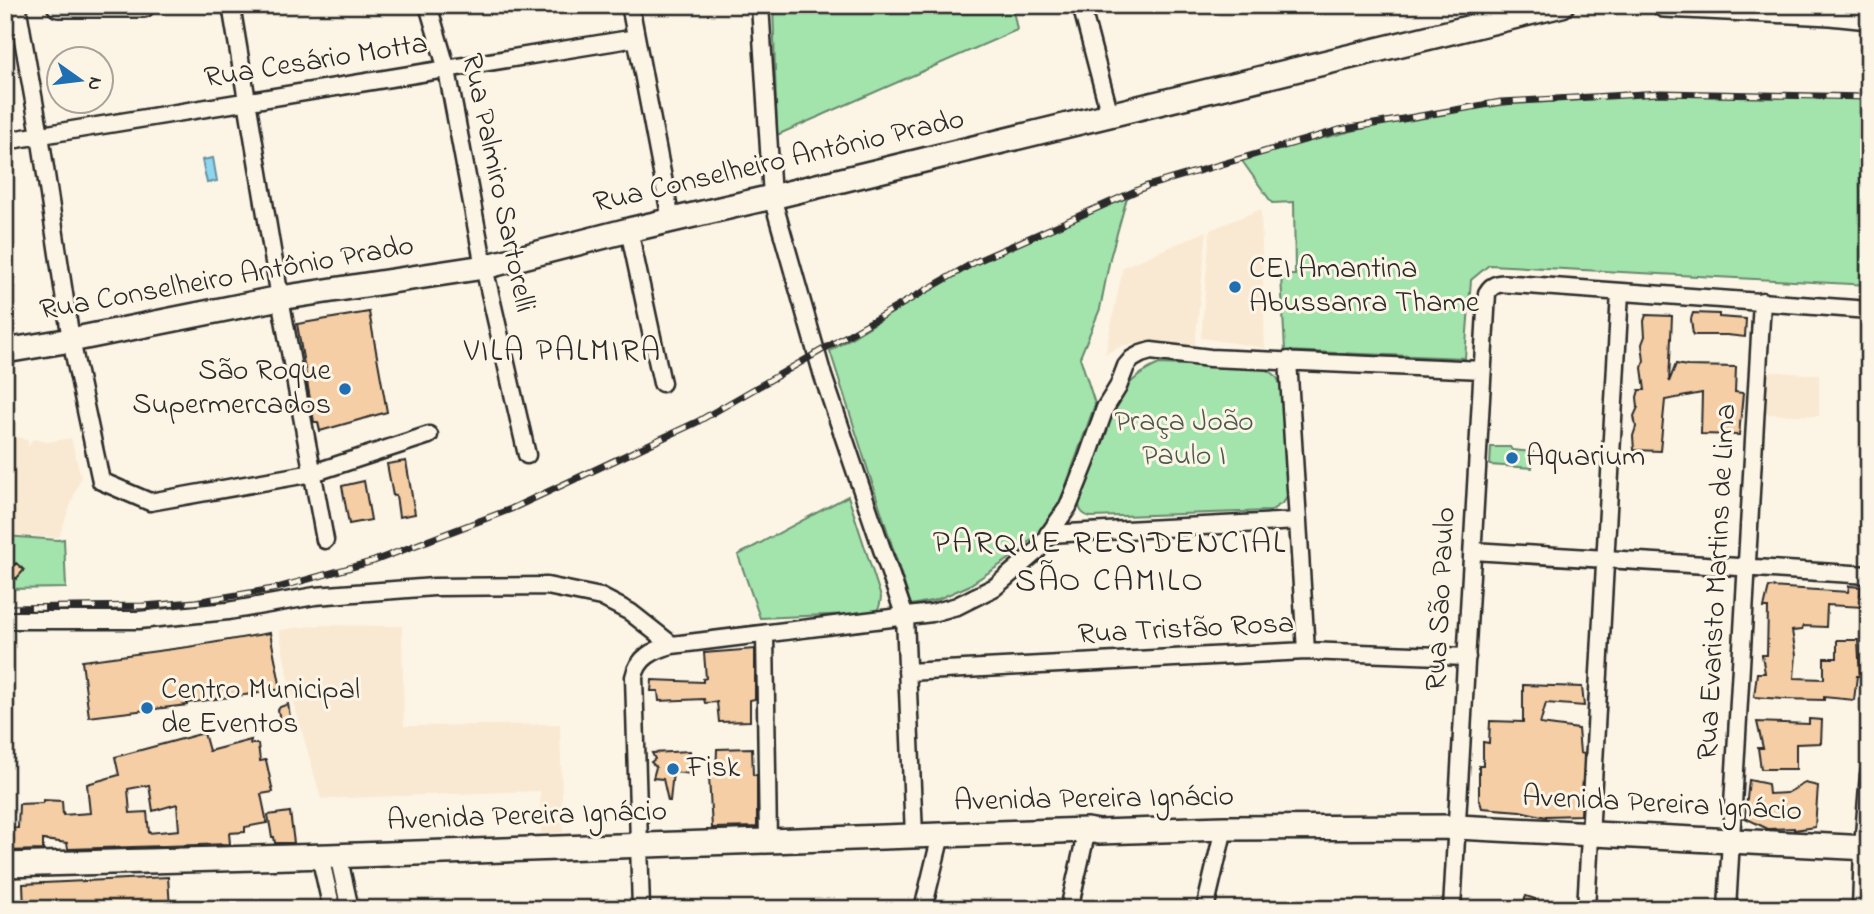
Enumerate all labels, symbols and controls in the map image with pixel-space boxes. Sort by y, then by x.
street label: Rua Cesário Motta [201,23,431,101]
north arrow [46,46,116,116]
street label: Rua Palmiro Sartorelli [448,49,546,317]
text: N [79,74,109,93]
street label: Rua Conselheiro Antônio Prado [589,98,969,226]
street label: Rua Conselheiro Antônio Prado [36,224,418,334]
place label: CEI Amantina Abussanra Thame [1249,248,1480,326]
marker: CEI Amantina Abussanra Thame [1227,279,1243,295]
district label: VILA PALMIRA [463,329,662,376]
place label: São Roque Supermercados [132,350,332,428]
marker: São Roque Supermercados [337,381,353,397]
park label: Praça João Paulo I [1114,401,1254,479]
street label: Rua Evaristo Martins de Lima [1687,403,1749,761]
place label: Aquarium [1526,436,1645,480]
marker: Aquarium [1504,450,1520,466]
street label: Rua São Paulo [1415,506,1469,692]
district label: PARQUE RESIDENCIAL SÃO CAMILO [933,520,1287,606]
street label: Rua Tristão Rosa [1077,602,1295,658]
place label: Centro Municipal de Eventos [161,669,360,747]
marker: Centro Municipal de Eventos [139,700,155,716]
place label: Fisk [686,747,741,791]
marker: Fisk [665,761,681,777]
street label: Avenida Pereira Ignácio [954,776,1234,824]
street label: Avenida Pereira Ignácio [1521,776,1803,834]
street label: Avenida Pereira Ignácio [386,790,668,844]

